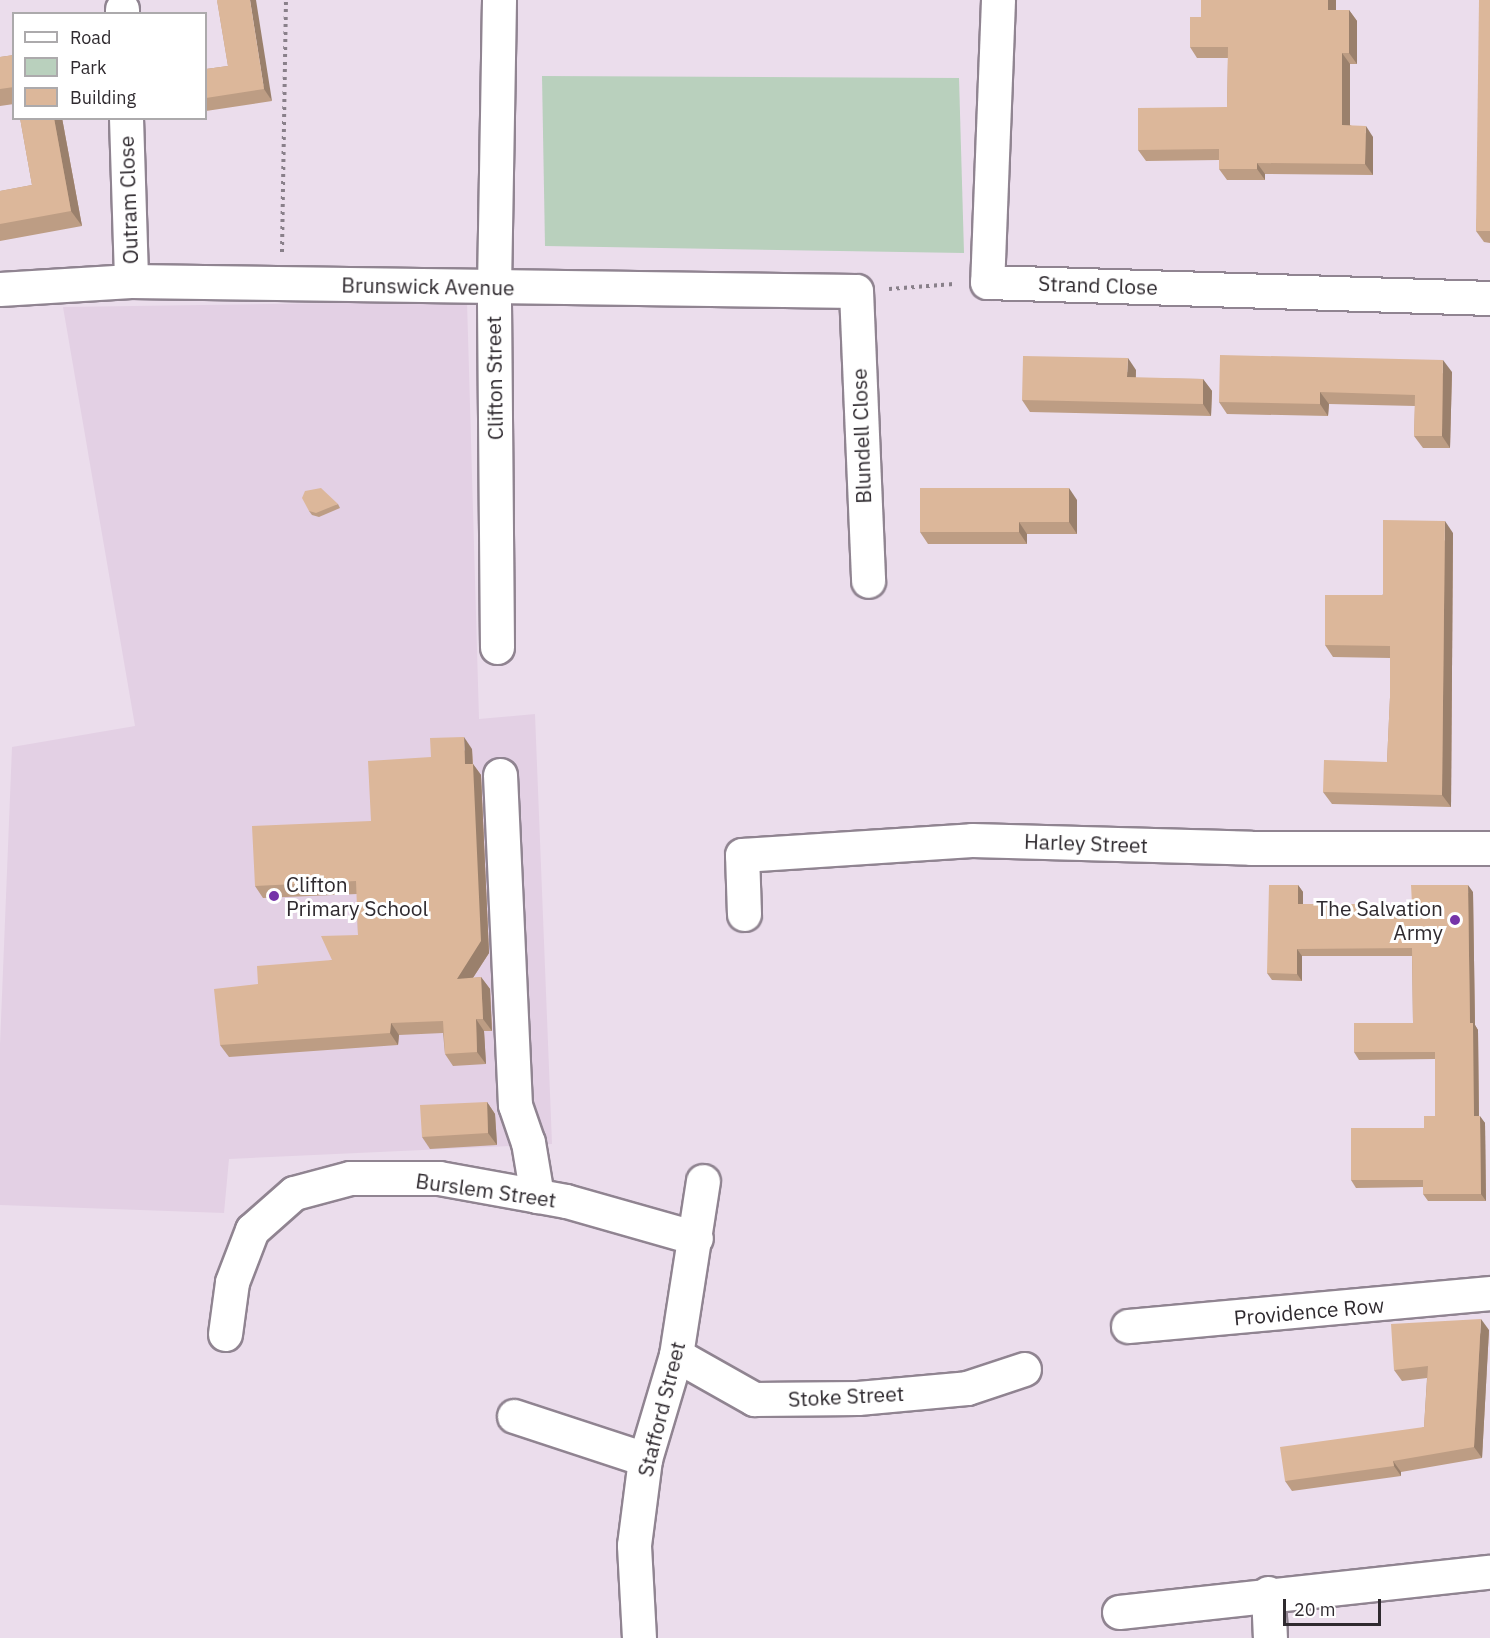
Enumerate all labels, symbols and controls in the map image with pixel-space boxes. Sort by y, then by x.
legend [12,12,207,120]
text: Road [70,26,111,49]
text: Park [70,56,106,79]
text: Building [70,86,136,109]
street label: Outram Close [113,135,143,265]
street label: Strand Close [1038,270,1158,300]
street label: Brunswick Avenue [341,272,515,300]
street label: Clifton Street [480,316,508,440]
street label: Blundell Close [846,368,876,504]
street label: Harley Street [1024,828,1148,858]
place label: Clifton Primary School [286,871,428,921]
marker: Clifton Primary School [267,889,281,903]
place label: The Salvation Army [1316,895,1443,945]
marker: The Salvation Army [1448,913,1462,927]
street label: Burslem Street [414,1168,558,1212]
street label: Providence Row [1233,1292,1385,1330]
street label: Stafford Street [632,1339,690,1479]
street label: Stoke Street [787,1380,905,1412]
scale bar [1286,1587,1384,1625]
text: 20 m [1294,1598,1336,1621]

